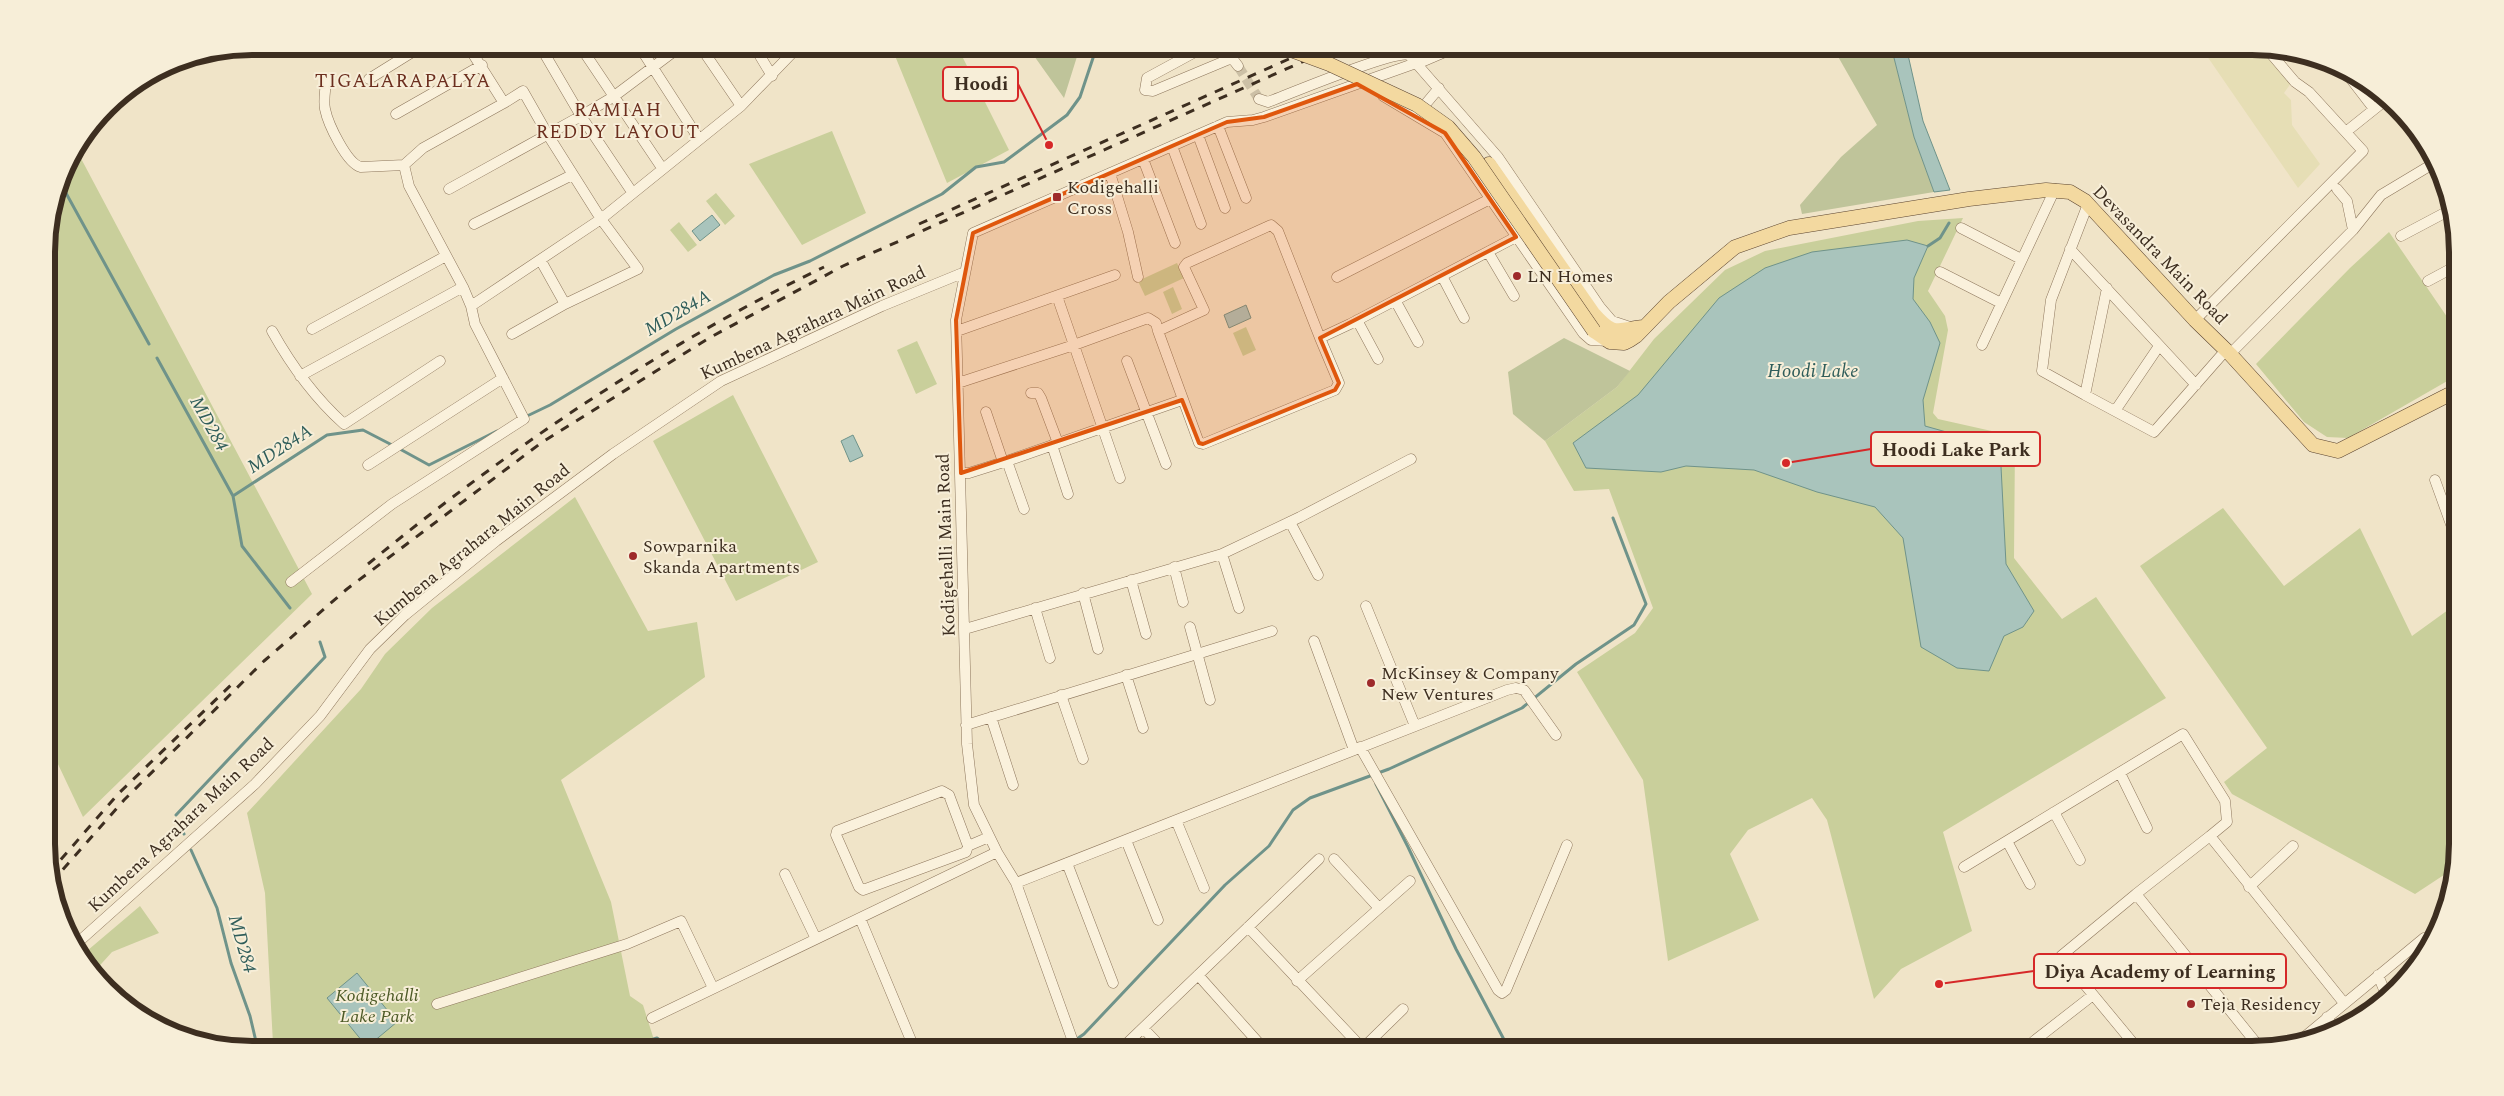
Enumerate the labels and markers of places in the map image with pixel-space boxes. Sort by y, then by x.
callout: Hoodi [943,67,1018,101]
place label: Kodigehalli Cross [1067,174,1159,222]
marker: Kodigehalli Cross [1051,191,1063,203]
place label: LN Homes [1527,263,1613,290]
marker: LN Homes [1511,270,1523,282]
callout: Hoodi Lake Park [1871,432,2040,466]
place label: Sowparnika Skanda Apartments [643,533,800,581]
marker: Sowparnika Skanda Apartments [627,550,639,562]
place label: McKinsey & Company New Ventures [1381,660,1560,708]
marker: McKinsey & Company New Ventures [1365,677,1377,689]
callout: Diya Academy of Learning [2034,954,2286,988]
place label: Teja Residency [2201,991,2322,1018]
marker: Teja Residency [2185,998,2197,1010]

